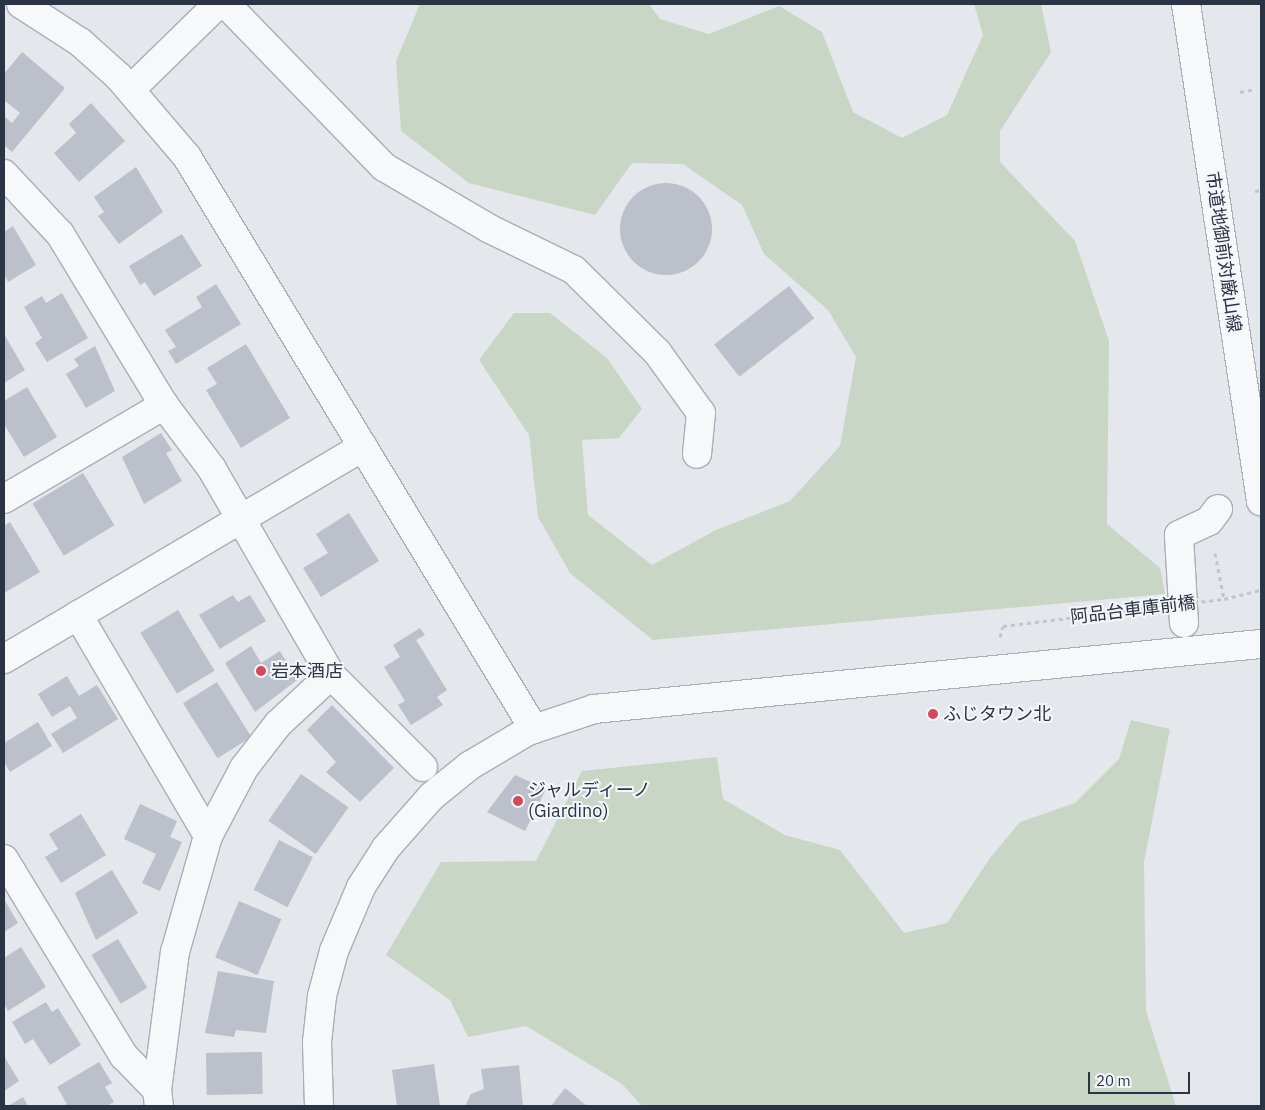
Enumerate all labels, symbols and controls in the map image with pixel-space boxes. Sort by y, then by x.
street label: 市道地御前対厳山線 [1201,170,1245,334]
street label: 阿品台車庫前橋 [1069,592,1197,628]
place label: 岩本酒店 [271,660,343,682]
marker: 岩本酒店 [255,665,267,677]
place label: ふじタウン北 [943,703,1051,725]
marker: ふじタウン北 [927,708,939,720]
place label: ジャルディーノ (Giardino) [528,780,654,822]
marker: ジャルディーノ (Giardino) [512,795,524,807]
scale bar [1090,1062,1192,1094]
text: 20 m [1096,1071,1131,1090]

